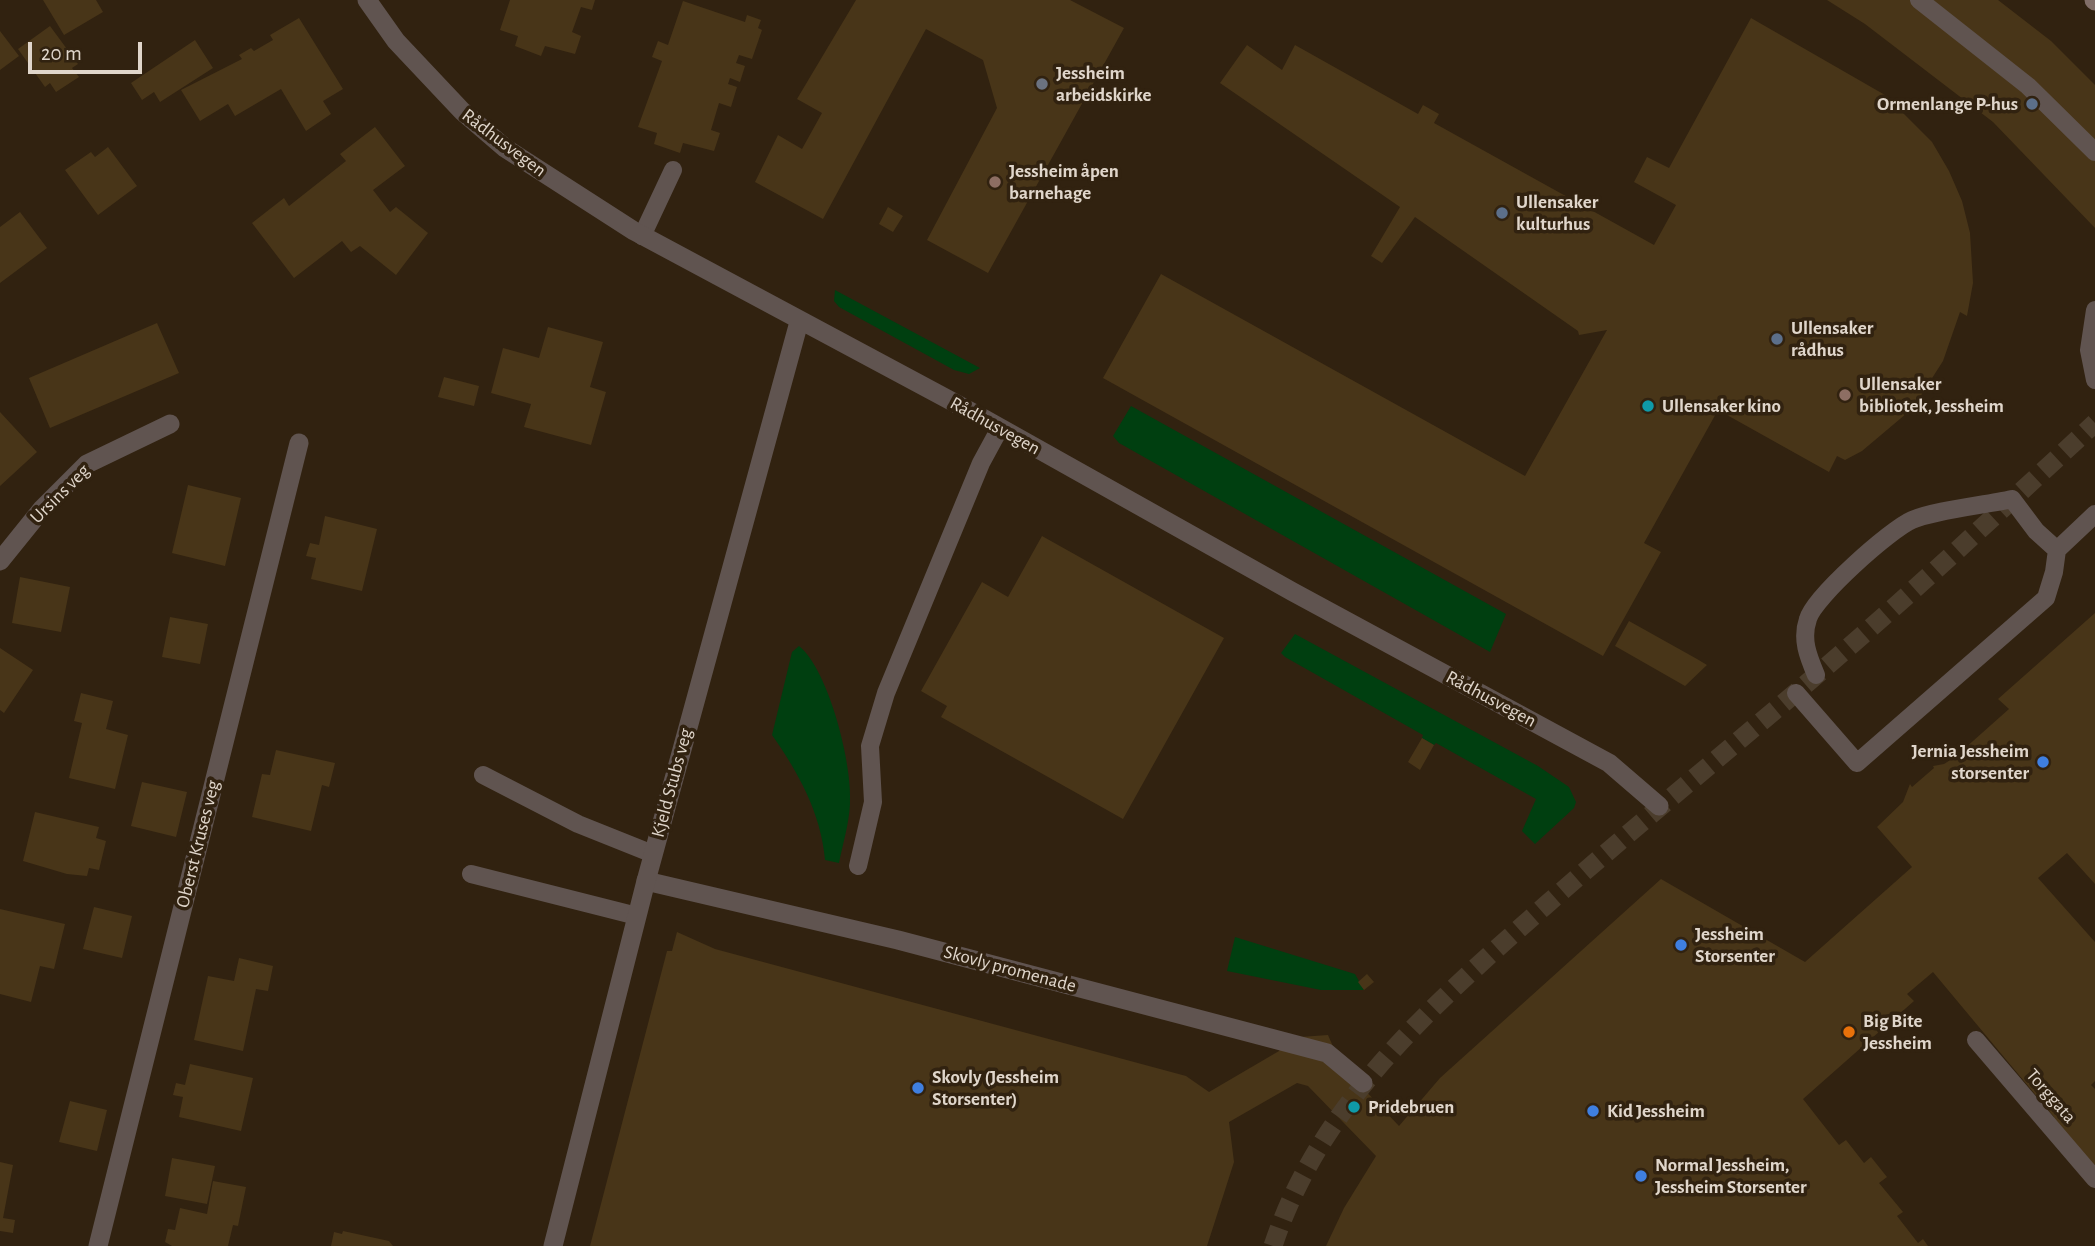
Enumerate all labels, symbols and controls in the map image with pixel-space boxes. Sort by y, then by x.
scale bar [32,28,145,72]
text: 20 m [41,43,82,64]
place label: Jessheim arbeidskirke [1056,62,1151,106]
marker: Jessheim arbeidskirke [1034,76,1050,92]
place label: Ormenlange P-hus [1877,93,2018,115]
marker: Ormenlange P-hus [2024,96,2040,112]
street label: Rådhusvegen [457,104,551,182]
place label: Jessheim åpen barnehage [1009,160,1119,204]
marker: Jessheim åpen barnehage [987,174,1003,190]
place label: Ullensaker kulturhus [1516,191,1598,235]
marker: Ullensaker kulturhus [1494,205,1510,221]
place label: Ullensaker rådhus [1791,317,1873,361]
marker: Ullensaker rådhus [1769,331,1785,347]
place label: Ullensaker bibliotek, Jessheim [1859,373,2004,417]
marker: Ullensaker bibliotek, Jessheim [1837,387,1853,403]
street label: Rådhusvegen [946,392,1044,460]
place label: Ullensaker kino [1662,395,1781,417]
marker: Ullensaker kino [1640,398,1656,414]
street label: Ursins veg [25,459,95,529]
street label: Rådhusvegen [1442,666,1540,732]
street label: Kjeld Stubs veg [646,726,698,840]
place label: Jernia Jessheim storsenter [1911,740,2029,784]
marker: Jernia Jessheim storsenter [2035,754,2051,770]
street label: Oberst Kruses veg [171,778,225,910]
place label: Jessheim Storsenter [1695,923,1775,967]
marker: Jessheim Storsenter [1673,937,1689,953]
street label: Skovly promenade [941,940,1079,998]
place label: Big Bite Jessheim [1863,1010,1932,1054]
marker: Big Bite Jessheim [1841,1024,1857,1040]
street label: Torggata [2021,1064,2081,1128]
place label: Skovly (Jessheim Storsenter) [932,1066,1059,1110]
marker: Skovly (Jessheim Storsenter) [910,1080,926,1096]
place label: Pridebruen [1368,1096,1454,1118]
marker: Pridebruen [1346,1099,1362,1115]
place label: Kid Jessheim [1607,1100,1705,1122]
marker: Kid Jessheim [1585,1103,1601,1119]
place label: Normal Jessheim, Jessheim Storsenter [1655,1154,1807,1198]
marker: Normal Jessheim, Jessheim Storsenter [1633,1168,1649,1184]

